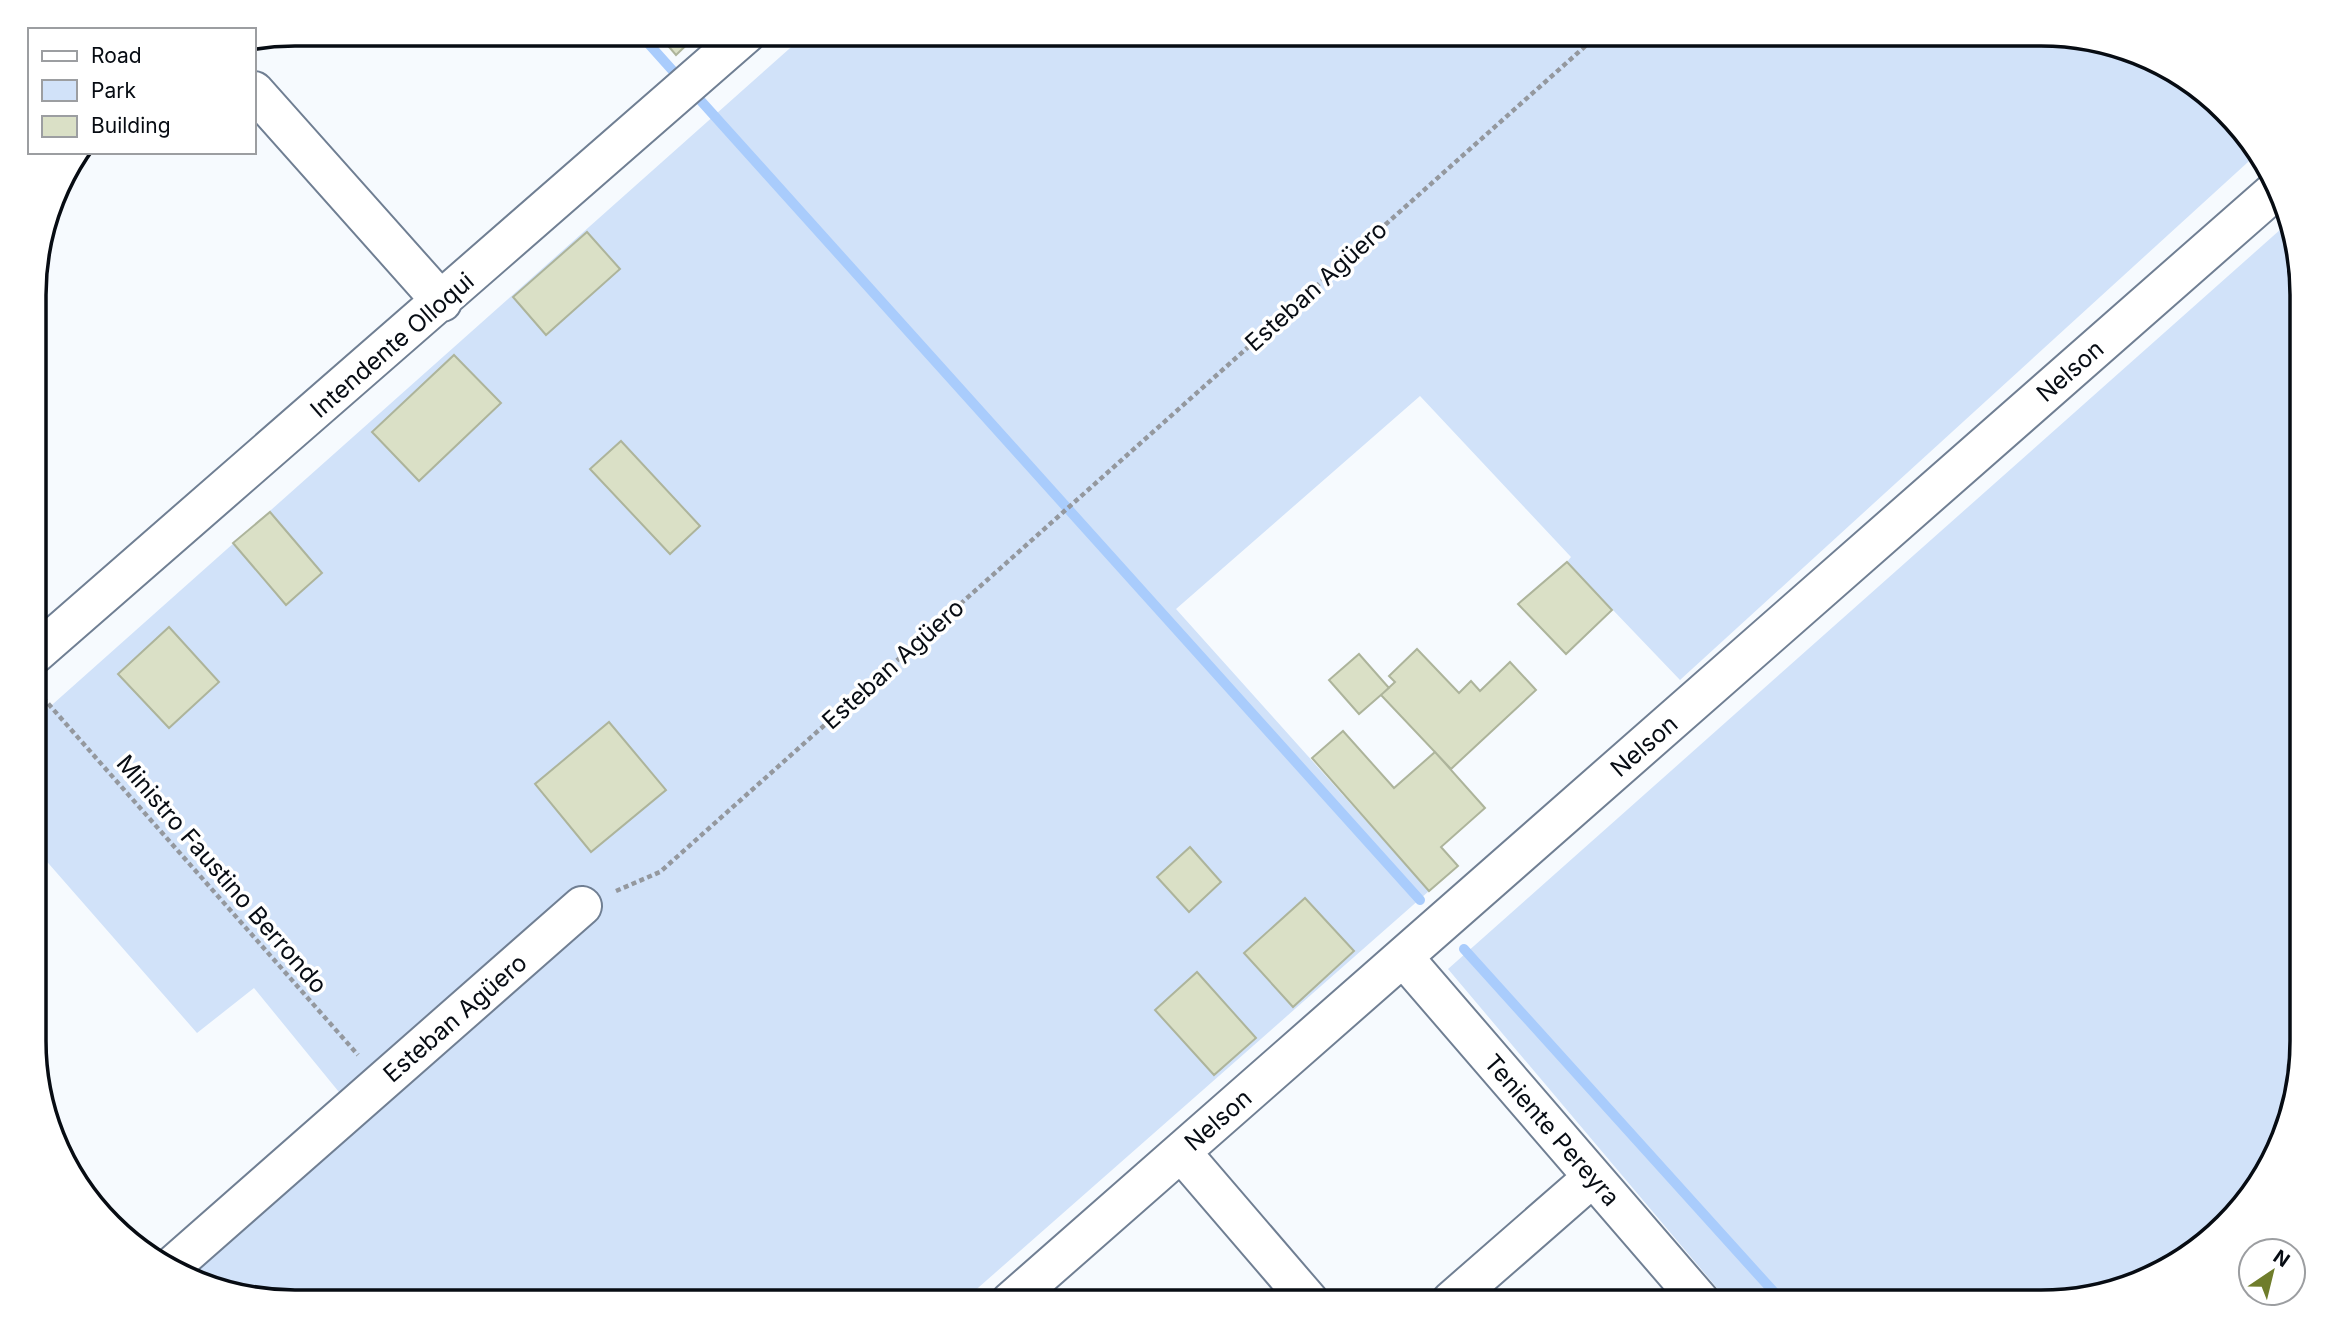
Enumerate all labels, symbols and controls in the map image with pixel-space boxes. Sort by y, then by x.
legend [28,28,256,154]
text: Road [91,43,142,68]
text: Park [91,78,136,103]
text: Building [91,113,171,138]
street label: Esteban Agüero [1239,215,1393,357]
street label: Intendente Olloqui [304,266,480,424]
street label: Nelson [2031,334,2109,408]
street label: Esteban Agüero [816,593,970,735]
street label: Nelson [1605,709,1683,783]
street label: Ministro Faustino Berrondo [111,749,333,999]
street label: Esteban Agüero [377,948,533,1088]
street label: Teniente Pereyra [1478,1048,1626,1212]
street label: Nelson [1179,1083,1257,1157]
north arrow [2237,1237,2307,1307]
text: N [2269,1245,2294,1272]

